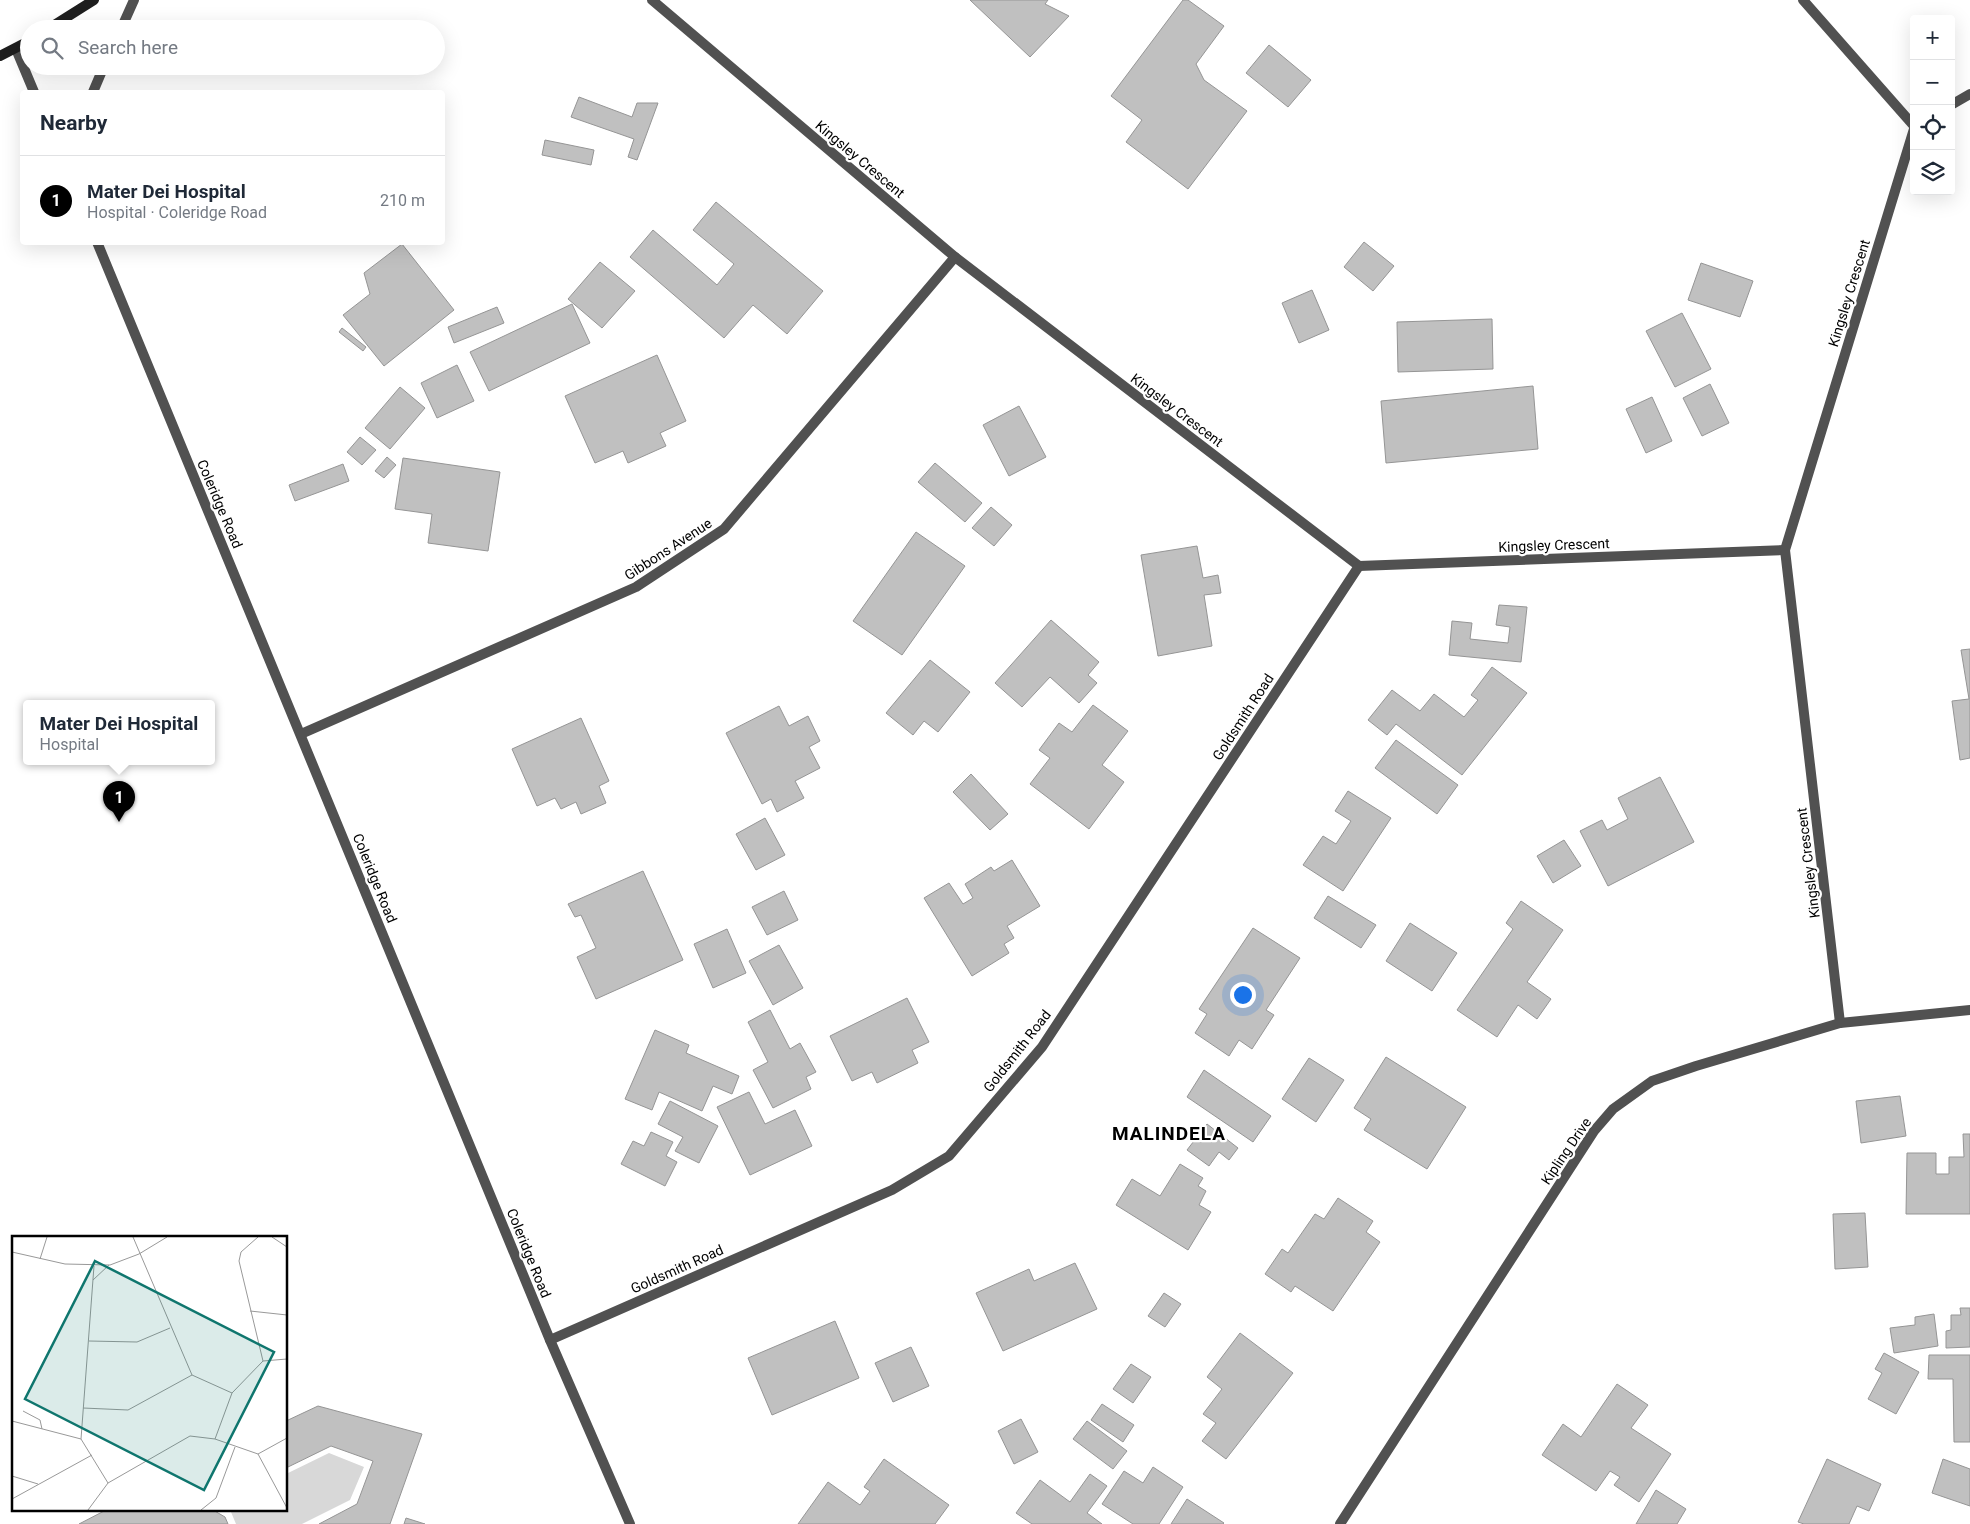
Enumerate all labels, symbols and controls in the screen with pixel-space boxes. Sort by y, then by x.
map controls [1910,15,1955,195]
button: + [1910,15,1955,60]
search box [20,20,445,75]
icon: search [38,34,66,62]
text: Search here [78,36,178,59]
button: − [1910,60,1955,105]
button: locate [1910,105,1955,150]
text: Nearby [40,111,107,135]
street label: Kingsley Crescent [812,117,908,201]
button: layers [1910,150,1955,195]
text: Mater Dei Hospital [87,180,246,203]
text: 1 [51,191,61,210]
text: 210 m [380,191,425,210]
text: Hospital · Coleridge Road [87,203,267,222]
street label: Kingsley Crescent [1825,237,1873,349]
street label: Kingsley Crescent [1128,370,1227,450]
street label: Coleridge Road [194,457,246,551]
street label: Gibbons Avenue [621,515,715,583]
street label: Kingsley Crescent [1498,535,1610,555]
street label: Goldsmith Road [1209,671,1277,763]
popup [23,700,215,765]
text: Mater Dei Hospital [40,712,198,735]
text: Hospital [40,735,99,754]
pin: 1 [103,781,135,822]
street label: Kingsley Crescent [1793,806,1823,919]
street label: Coleridge Road [350,831,400,925]
your location [1230,982,1256,1008]
street label: Goldsmith Road [980,1007,1054,1095]
street label: Kipling Drive [1538,1114,1594,1188]
district label: MALINDELA [1112,1122,1226,1145]
street label: Coleridge Road [504,1206,554,1300]
inset map [12,1236,288,1512]
street label: Goldsmith Road [628,1241,726,1297]

